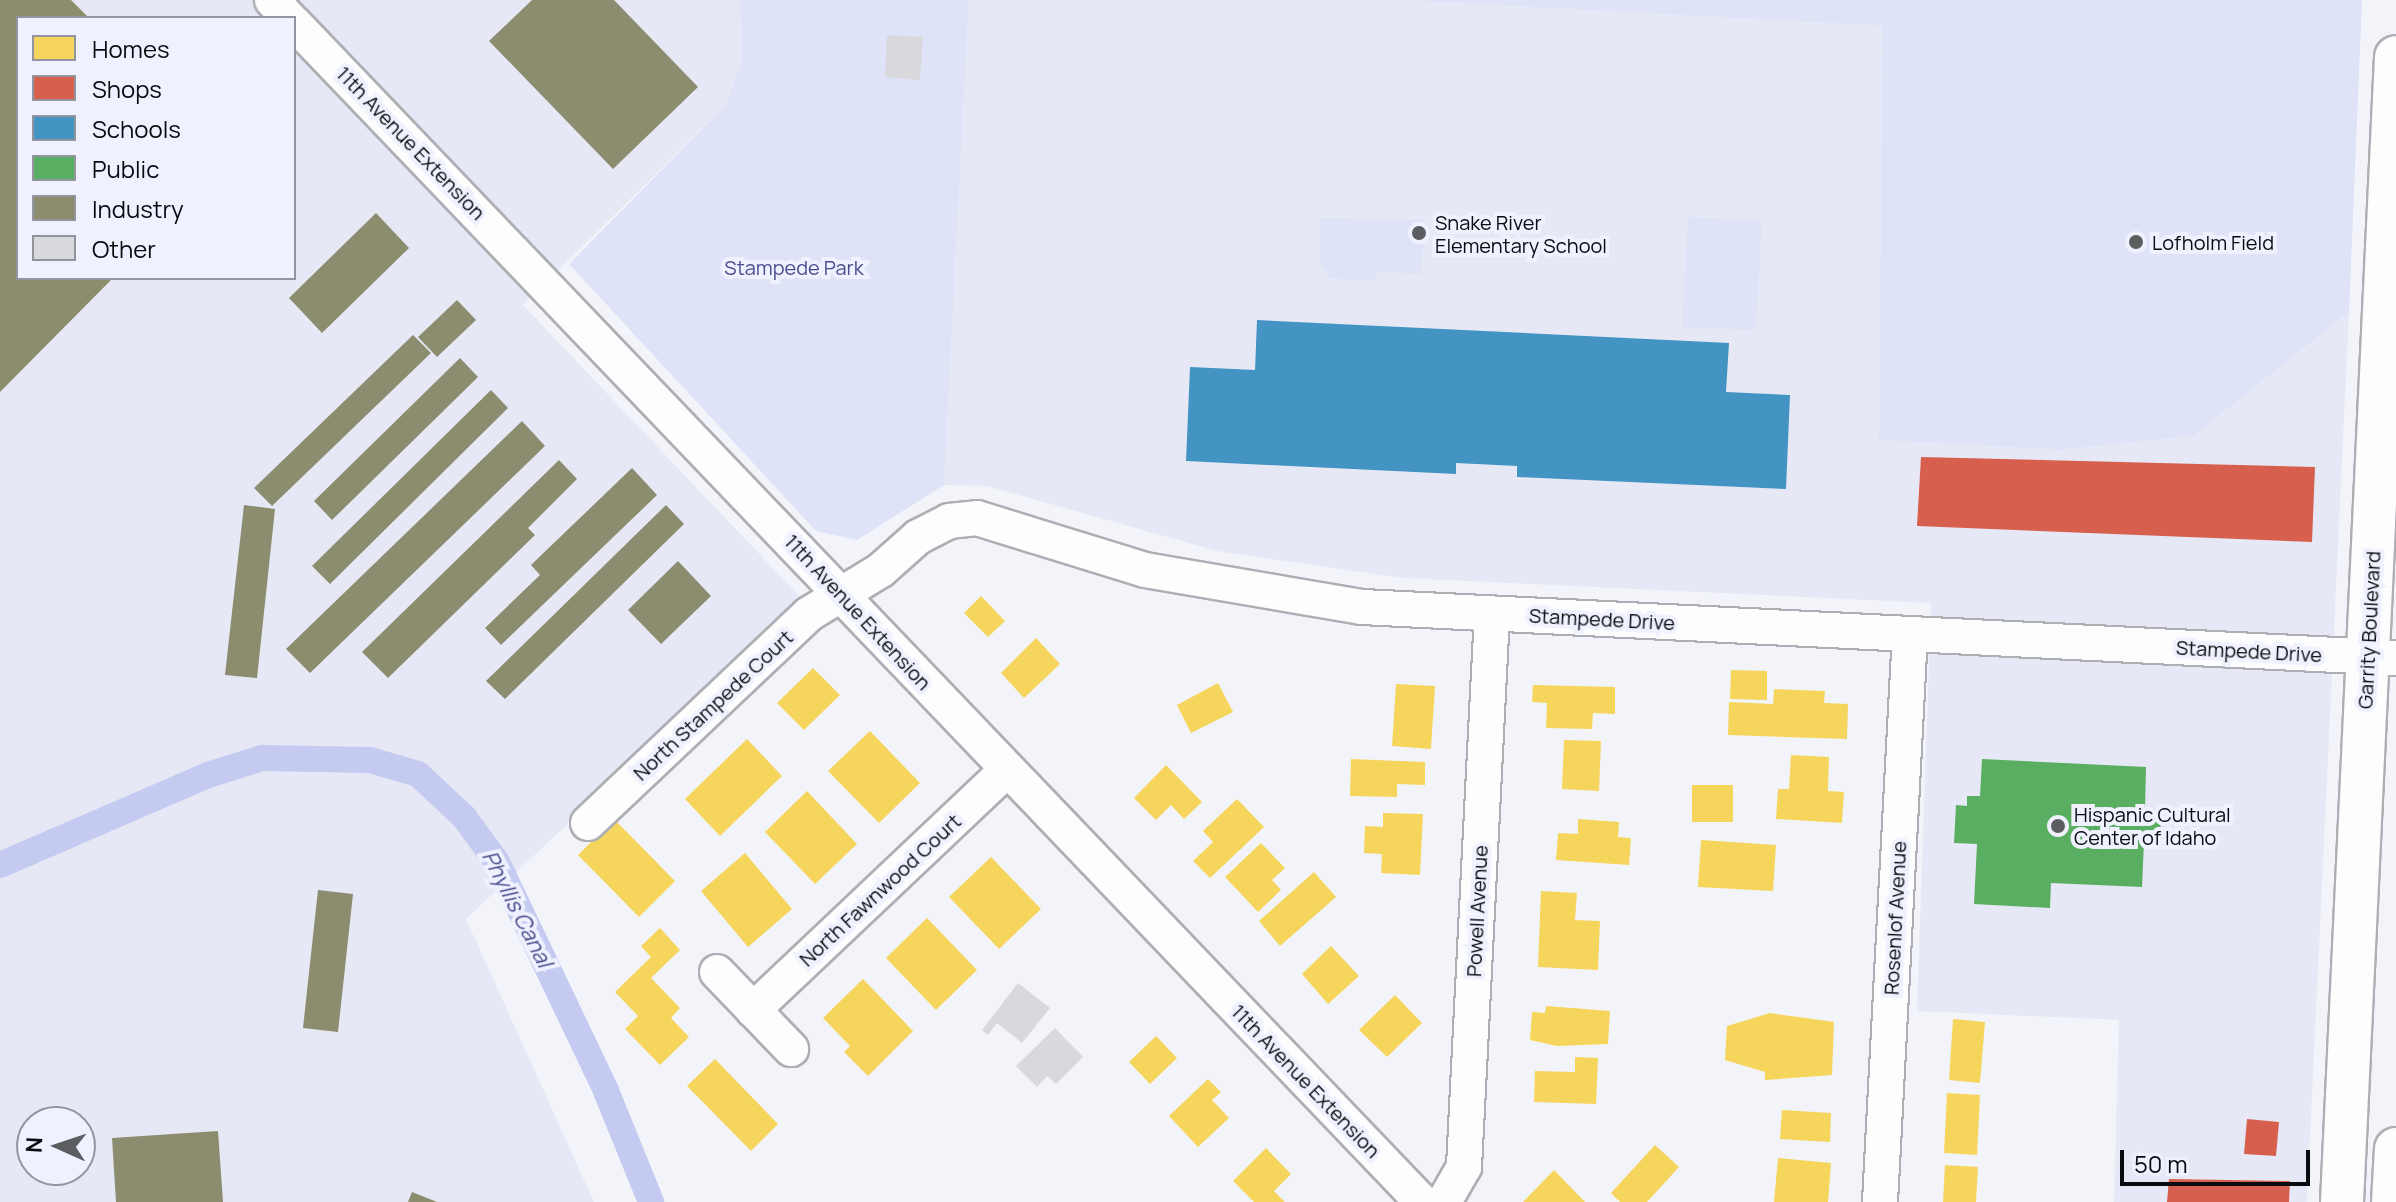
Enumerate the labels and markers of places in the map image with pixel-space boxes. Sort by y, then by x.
place label: Snake River Elementary School [1435,210,1607,257]
marker: Snake River Elementary School [1410,224,1428,242]
place label: Lofholm Field [2152,230,2274,254]
marker: Lofholm Field [2127,233,2145,251]
place label: Hispanic Cultural Center of Idaho [2074,802,2231,849]
marker: Hispanic Cultural Center of Idaho [2049,817,2067,835]

